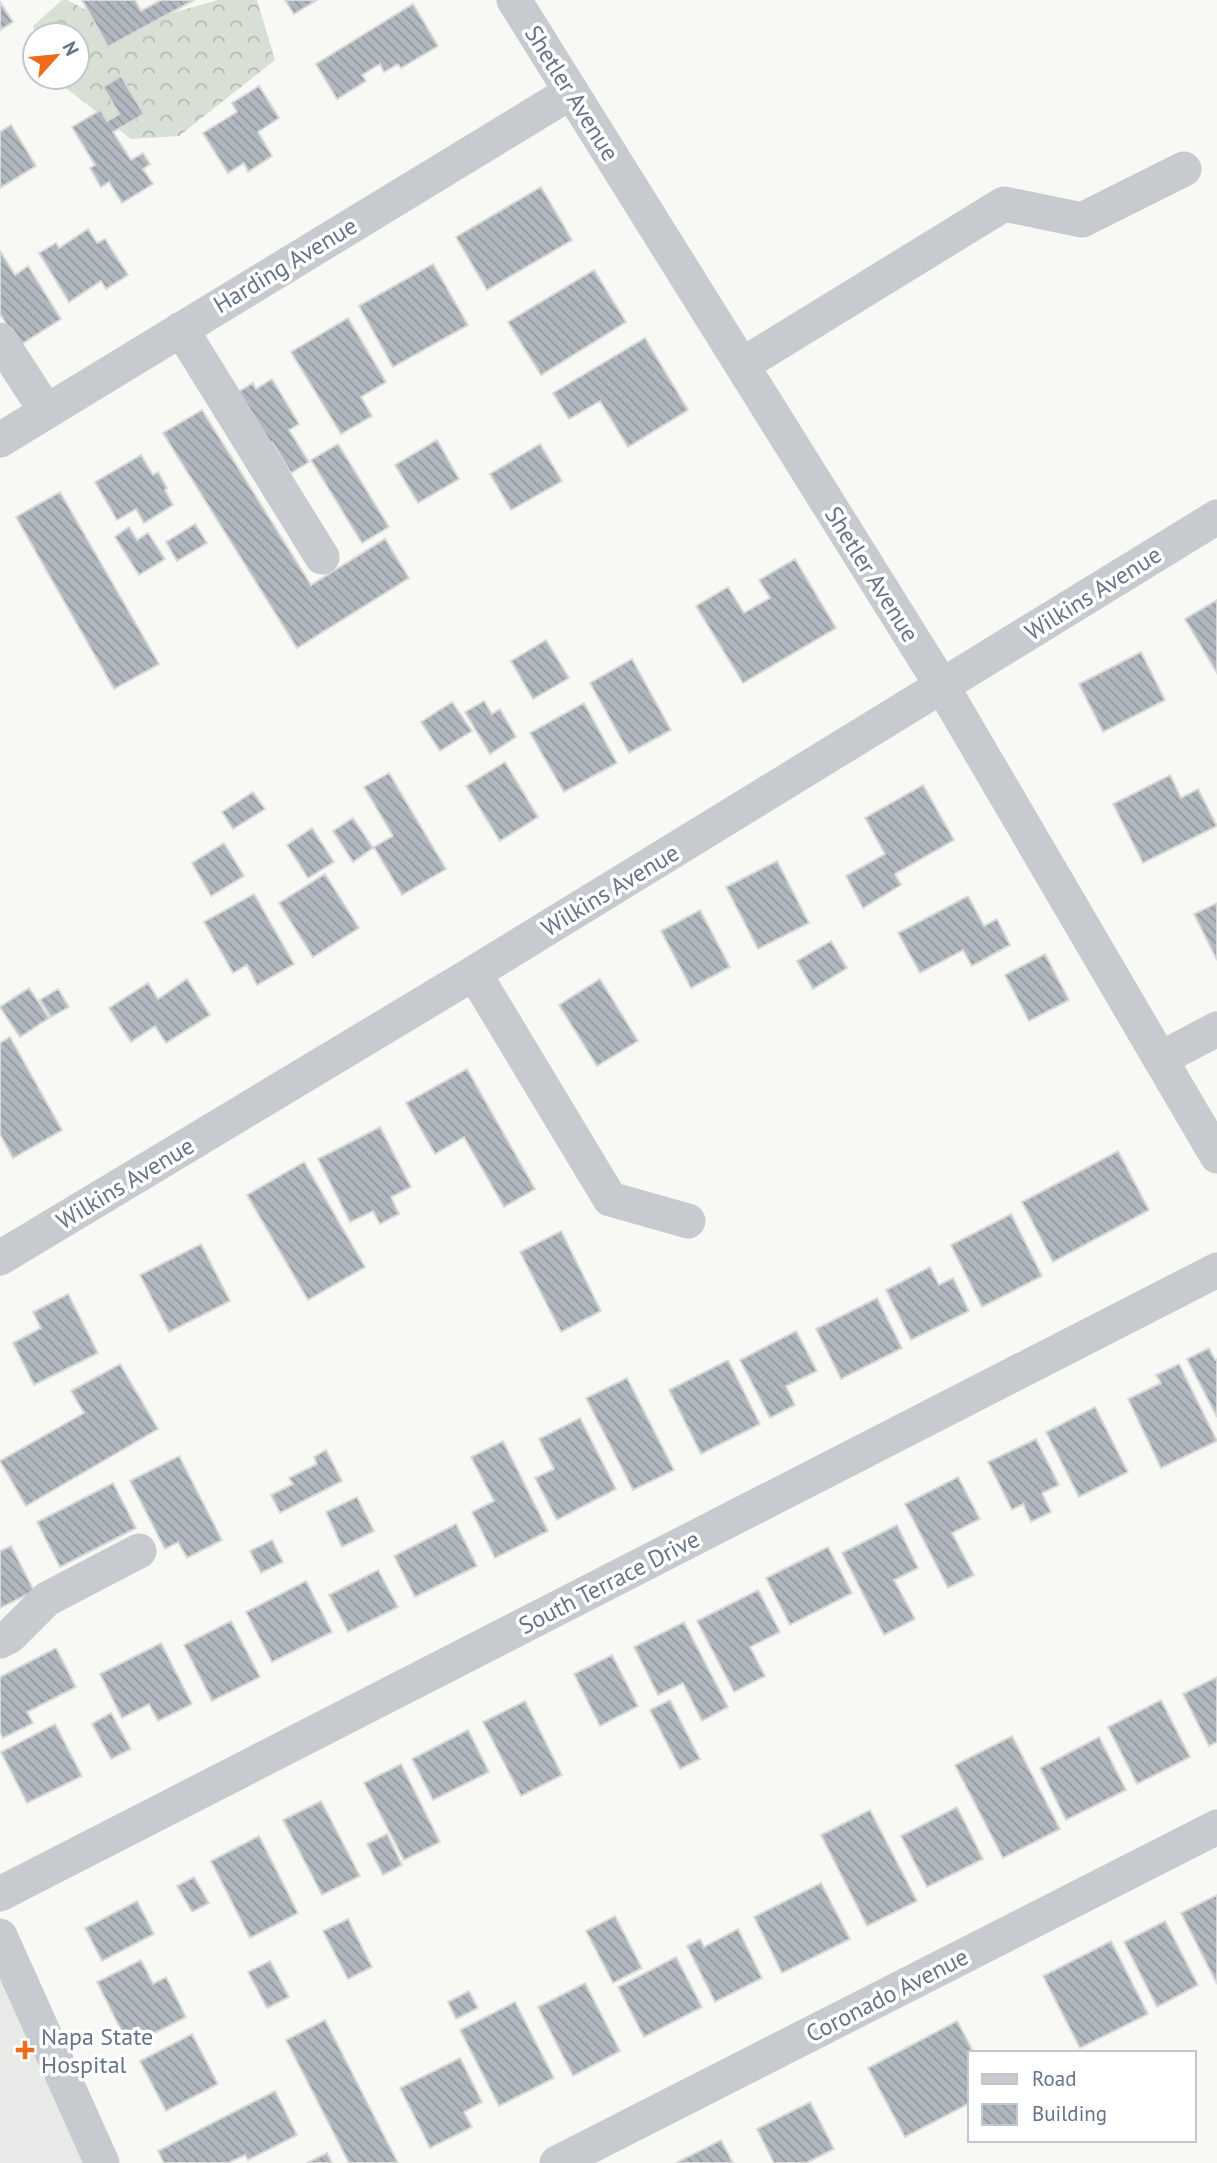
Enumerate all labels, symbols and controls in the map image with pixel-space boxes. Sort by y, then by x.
street label: Shetler Avenue [518,19,626,167]
north arrow [21,21,91,91]
text: N [58,37,85,59]
street label: Harding Avenue [208,210,362,320]
street label: Shetler Avenue [818,500,926,648]
street label: Wilkins Avenue [1019,539,1167,647]
street label: Wilkins Avenue [536,837,684,943]
street label: Wilkins Avenue [51,1130,199,1236]
street label: South Terrace Drive [513,1523,705,1641]
street label: Coronado Avenue [801,1941,973,2049]
place label: Napa State Hospital [41,2021,153,2080]
marker: Napa State Hospital [15,2040,35,2060]
legend [968,2051,1196,2142]
text: Road [1032,2065,1076,2092]
text: Building [1032,2100,1107,2127]

